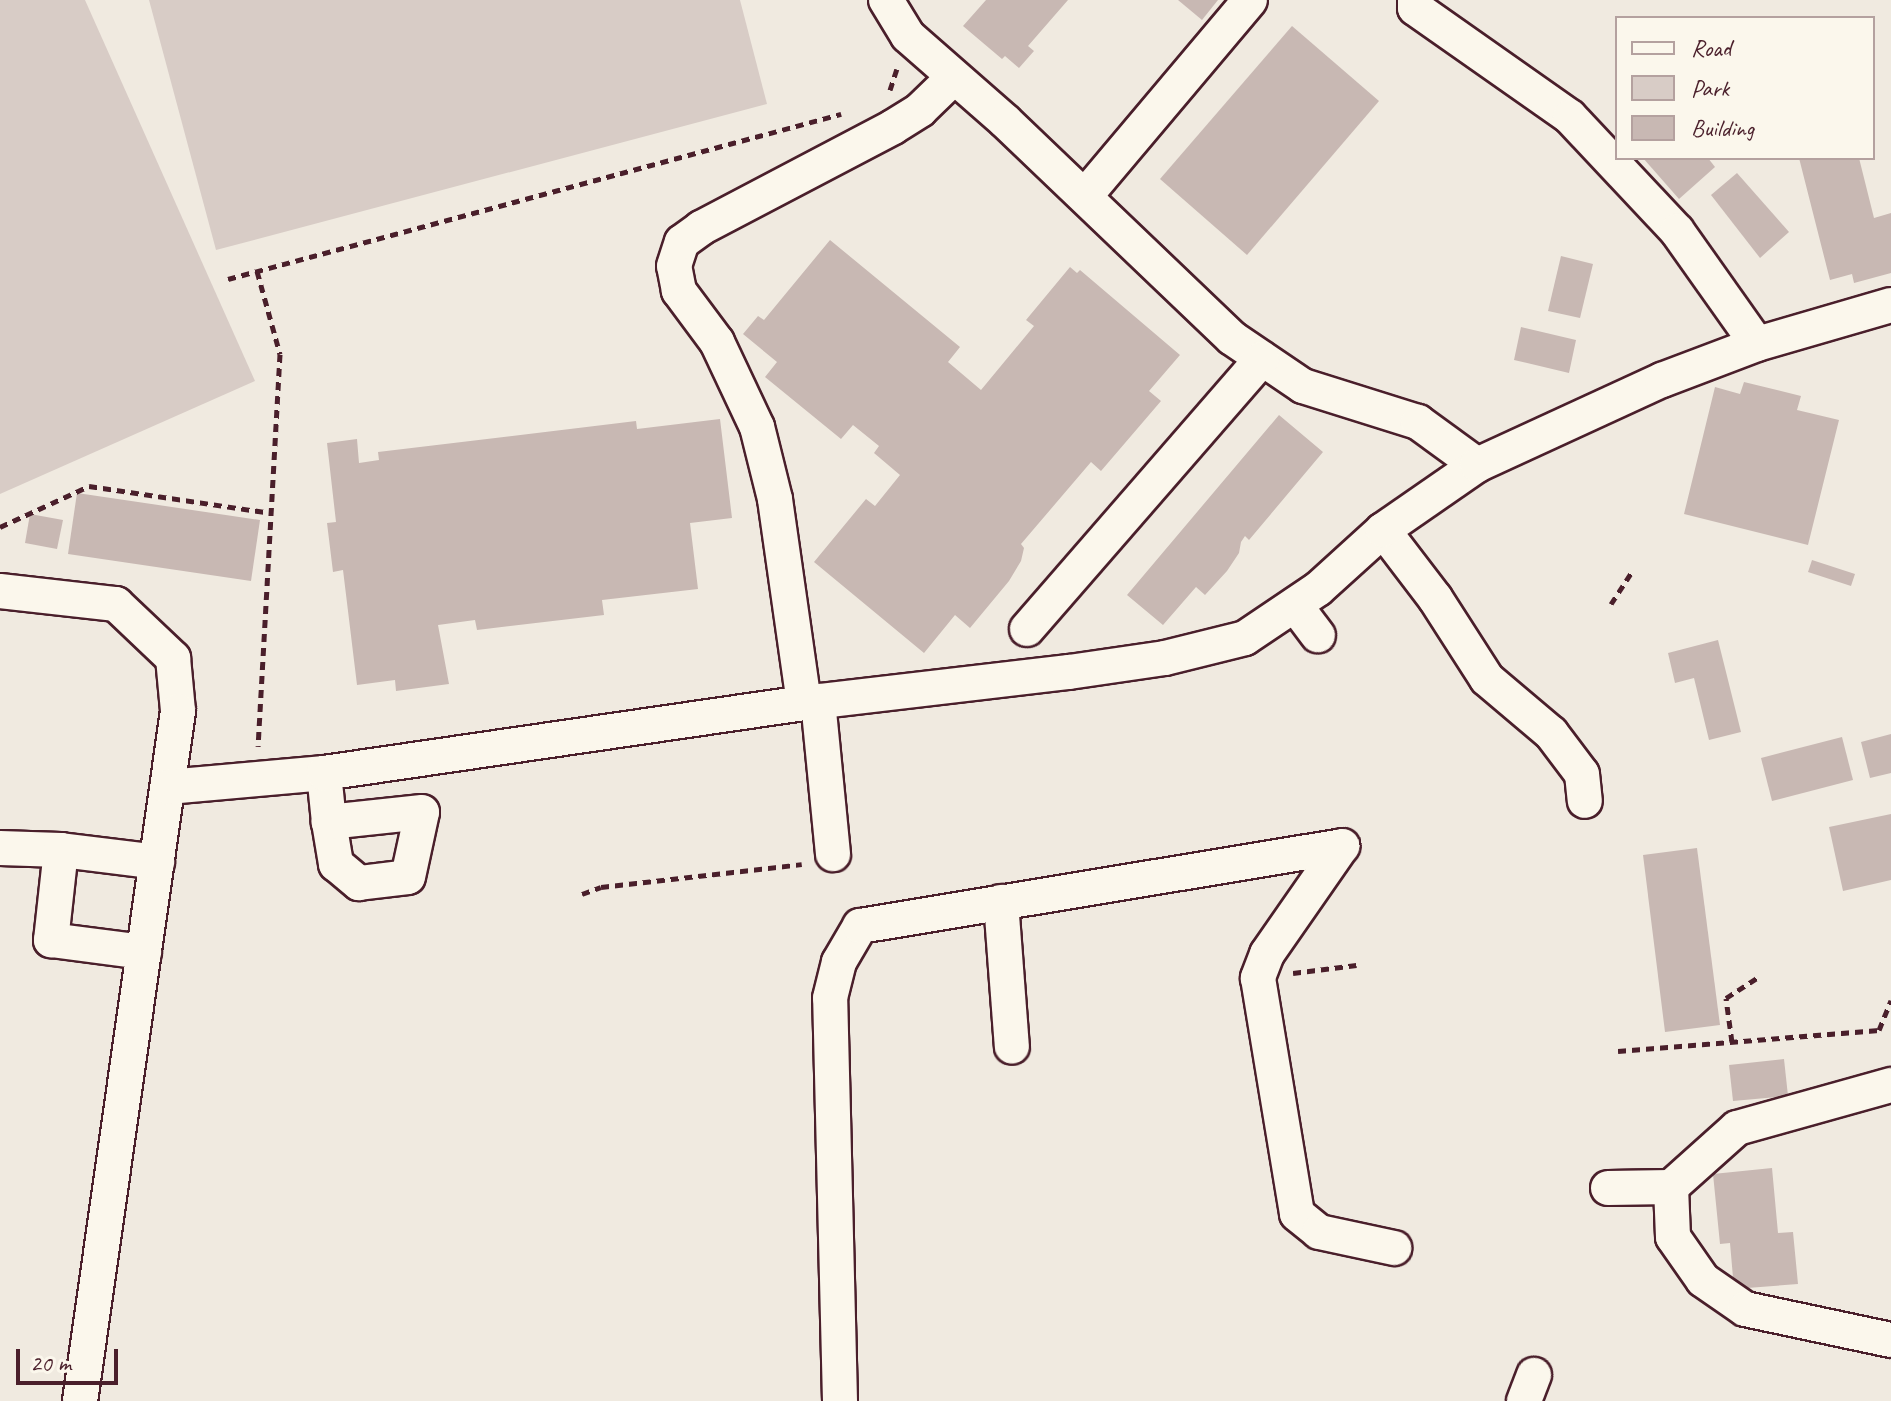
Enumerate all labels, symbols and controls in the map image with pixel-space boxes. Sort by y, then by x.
legend [1615,16,1875,160]
text: Road [1691,33,1731,63]
text: Park [1691,73,1729,103]
text: Building [1691,113,1754,143]
scale bar [20,1333,122,1383]
text: 20 m [30,1348,71,1378]

